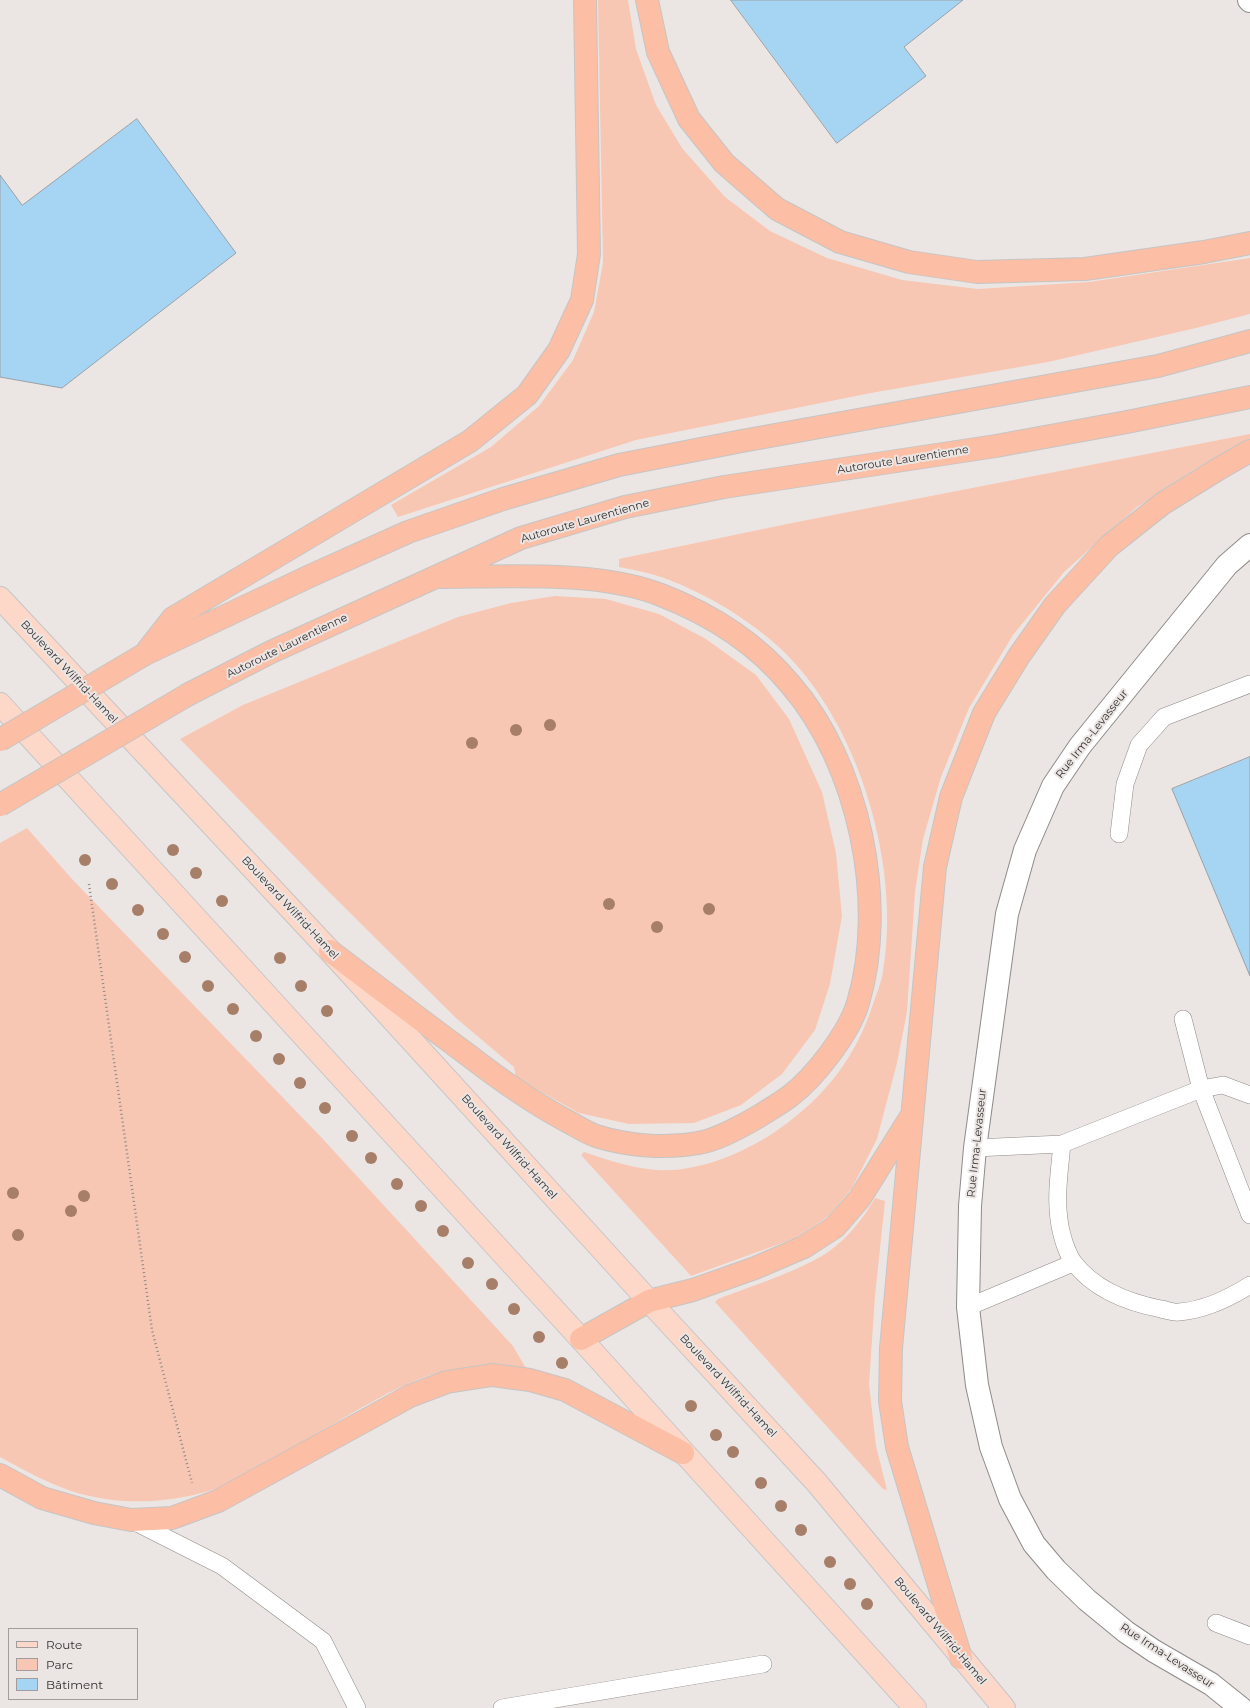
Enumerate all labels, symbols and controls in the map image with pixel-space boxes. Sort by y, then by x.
street label: Autoroute Laurentienne [836,443,970,477]
street label: Autoroute Laurentienne [519,496,651,546]
street label: Autoroute Laurentienne [224,611,350,681]
street label: Boulevard Wilfrid-Hamel [18,618,120,726]
street label: Rue Irma-Levasseur [1053,687,1131,781]
street label: Boulevard Wilfrid-Hamel [239,854,341,962]
street label: Rue Irma-Levasseur [965,1088,989,1198]
street label: Boulevard Wilfrid-Hamel [459,1092,559,1202]
street label: Boulevard Wilfrid-Hamel [677,1332,779,1440]
street label: Boulevard Wilfrid-Hamel [891,1575,989,1687]
street label: Rue Irma-Levasseur [1118,1621,1216,1691]
legend [8,1628,138,1700]
text: Route [46,1637,82,1652]
text: Parc [46,1657,73,1672]
text: Bâtiment [46,1677,103,1692]

